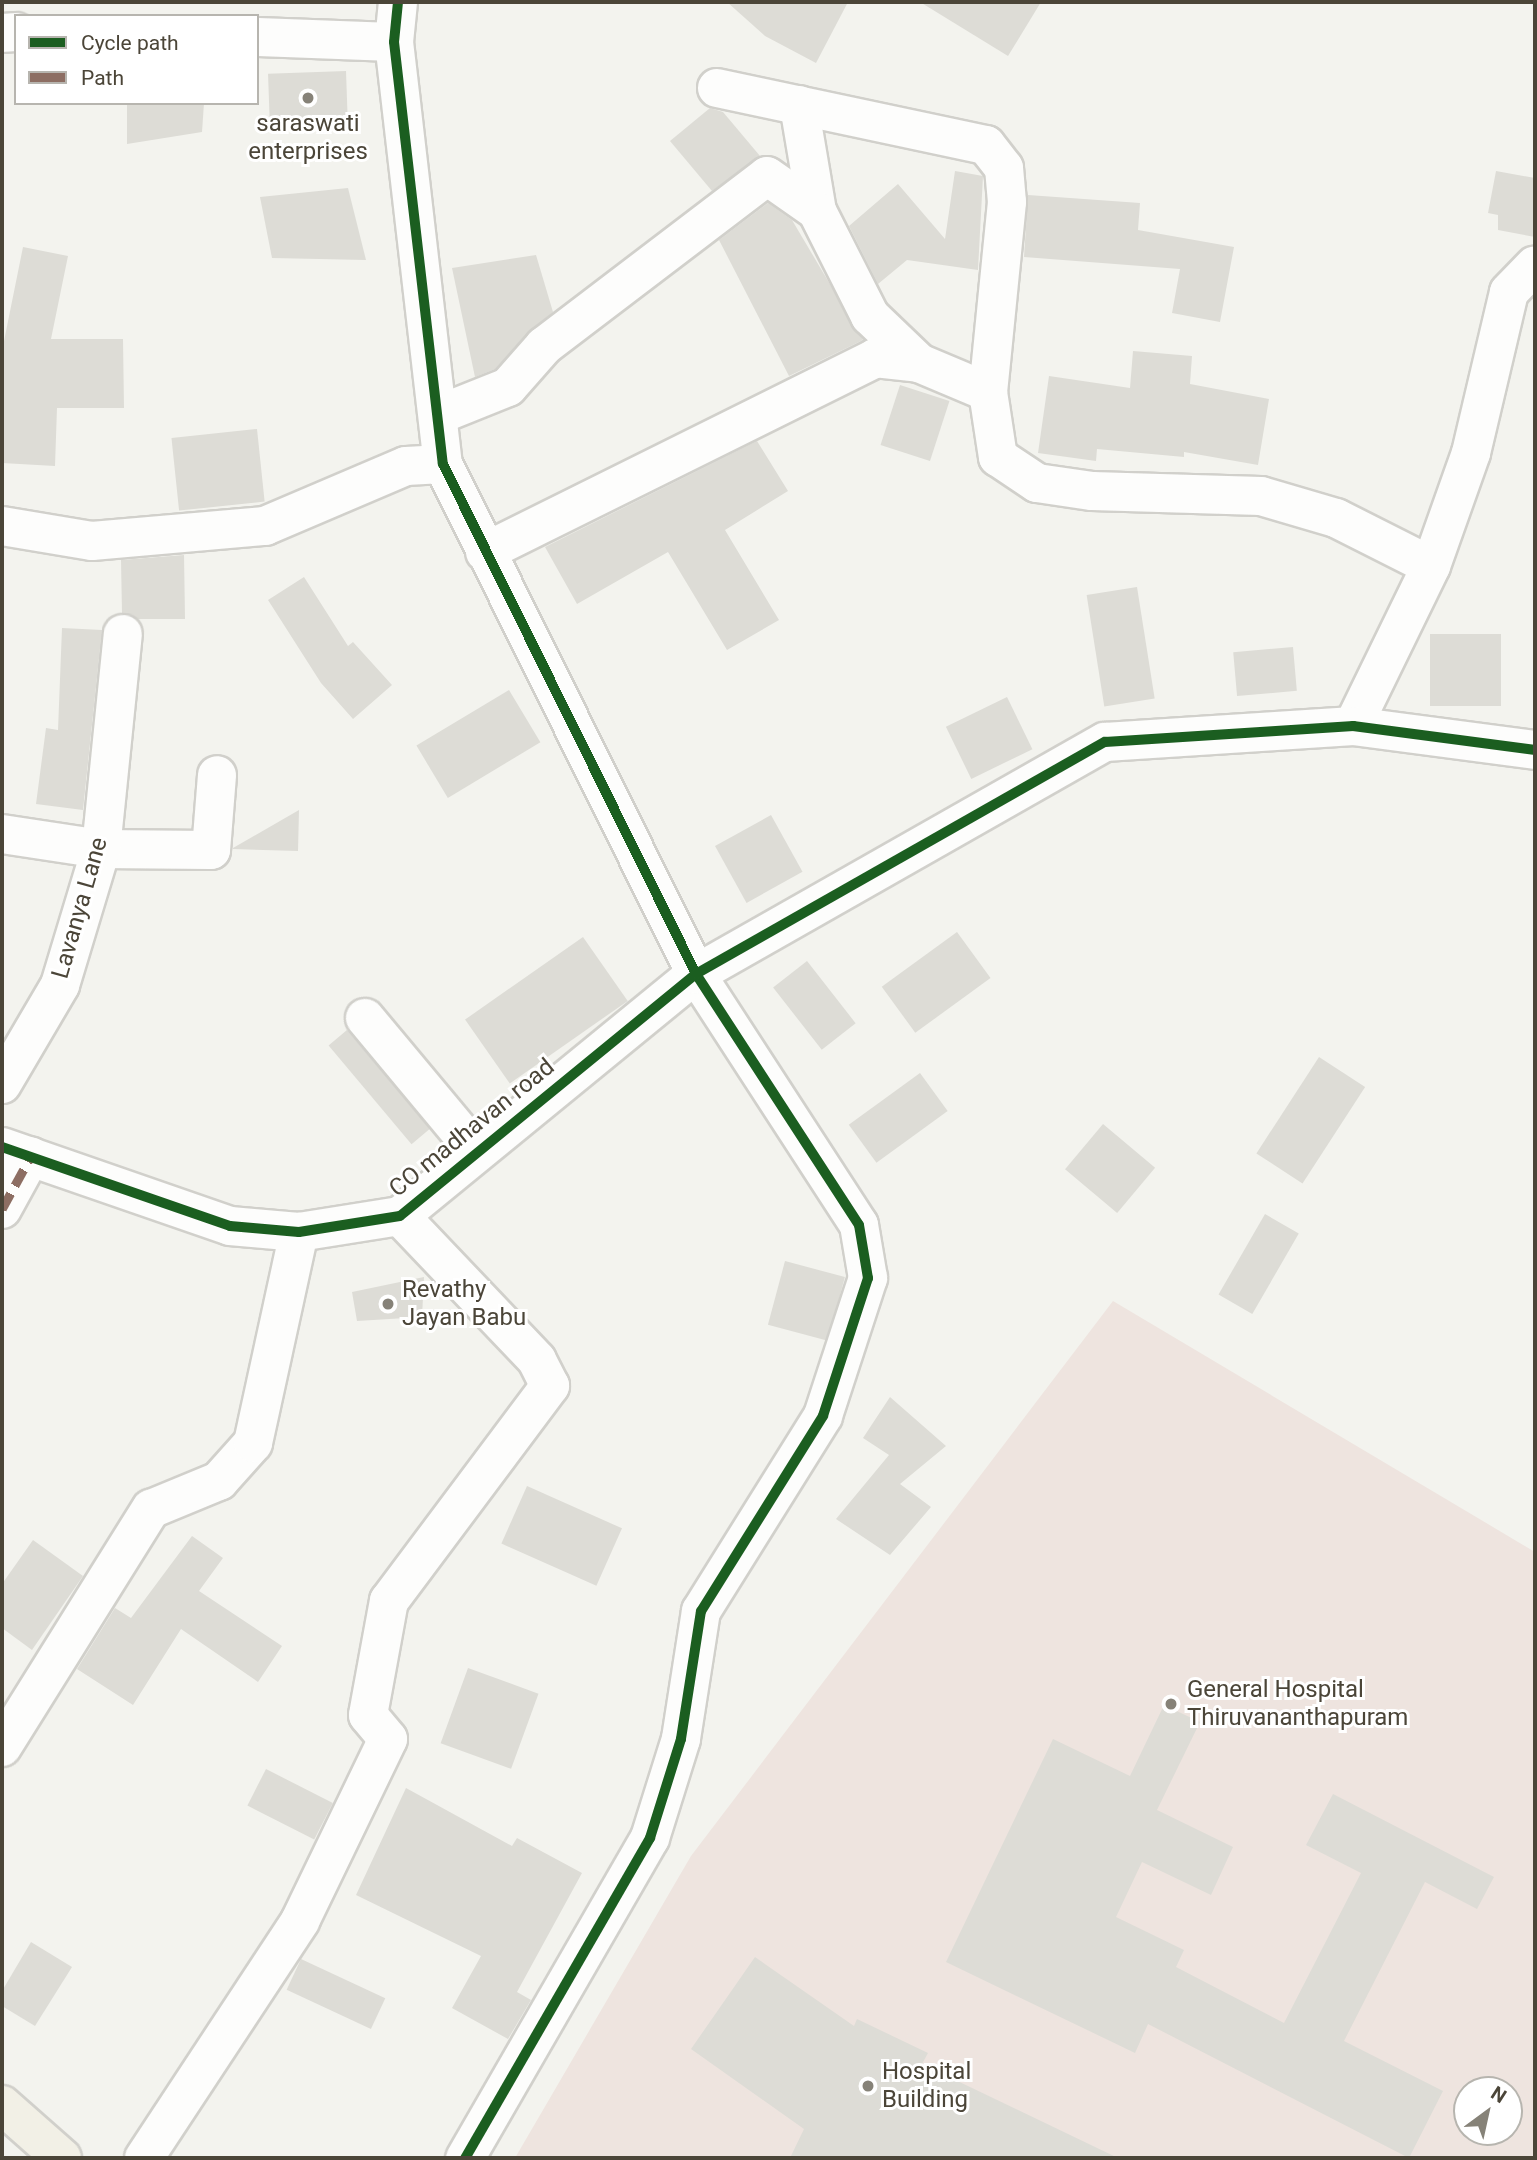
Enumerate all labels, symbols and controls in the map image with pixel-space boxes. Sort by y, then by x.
legend [14,14,259,105]
text: Cycle path [81,31,179,55]
text: Path [81,66,124,90]
marker: saraswati enterprises [300,90,316,106]
place label: saraswati enterprises [248,110,368,166]
street label: Lavanya Lane [46,834,114,982]
street label: CO madhavan road [384,1053,560,1203]
place label: Revathy Jayan Babu [402,1276,526,1332]
marker: Revathy Jayan Babu [380,1296,396,1312]
place label: General Hospital Thiruvananthapuram [1187,1676,1408,1732]
marker: General Hospital Thiruvananthapuram [1161,1694,1181,1714]
place label: Hospital Building [882,2058,971,2114]
north arrow [1453,2076,1523,2146]
marker: Hospital Building [860,2078,876,2094]
text: N [1487,2081,1511,2108]

